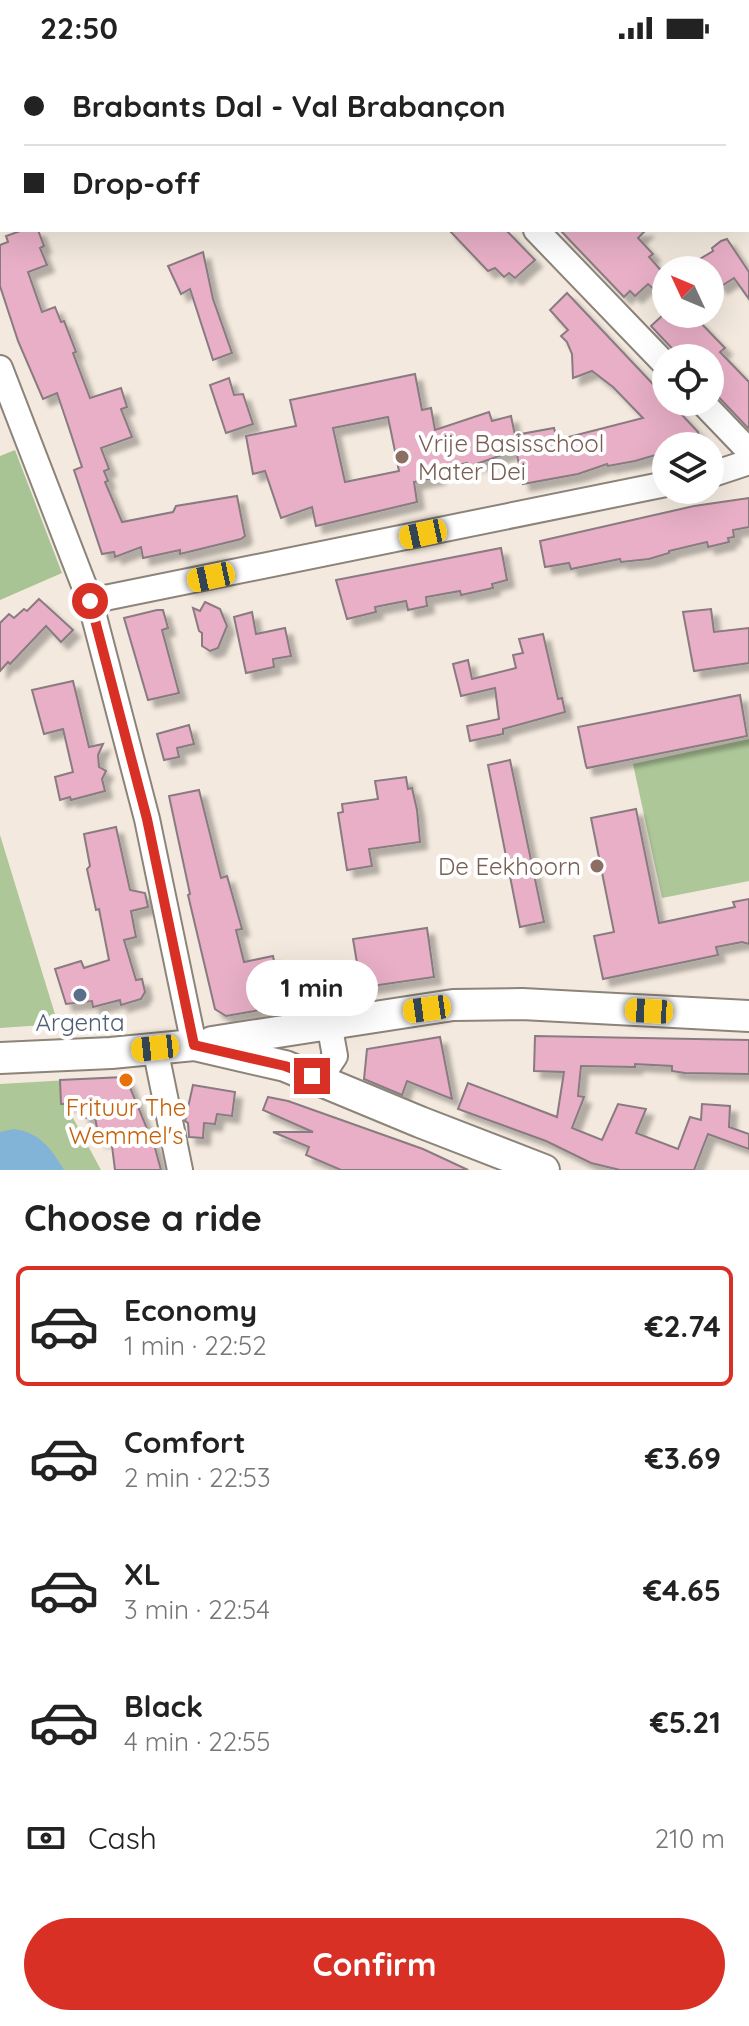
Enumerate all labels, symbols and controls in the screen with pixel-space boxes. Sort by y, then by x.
text: 22:50 [40,9,118,47]
text: Brabants Dal - Val Brabançon [72,87,506,125]
text: Drop-off [72,164,200,202]
north arrow [652,256,724,328]
map controls [652,256,724,504]
button: locate [652,344,724,416]
place label: Vrije Basisschool Mater Dei [418,428,604,486]
button: layers [652,432,724,504]
marker: Vrije Basisschool Mater Dei [393,448,411,466]
car [397,517,449,551]
car [185,560,237,594]
route start [72,583,108,619]
place label: De Eekhoorn [438,851,581,881]
marker: De Eekhoorn [588,857,606,875]
callout: 1 min [246,960,378,1016]
text: 1 min [281,971,344,1004]
marker: Argenta [71,986,89,1004]
car [402,994,452,1024]
car [624,998,674,1024]
place label: Argenta [35,1007,125,1037]
car [130,1034,180,1062]
route end [294,1058,330,1094]
marker: Frituur The Wemmel's [117,1071,135,1089]
place label: Frituur The Wemmel's [66,1092,186,1150]
text: Choose a ride [24,1195,262,1240]
icon: car [28,1290,100,1362]
text: Economy [124,1291,257,1329]
text: €2.74 [645,1307,721,1345]
text: 1 min · 22:52 [124,1329,267,1362]
icon: car [28,1422,100,1494]
text: Comfort [124,1423,245,1461]
text: €3.69 [645,1439,721,1477]
text: 2 min · 22:53 [124,1461,271,1494]
icon: car [28,1554,100,1626]
text: XL [124,1555,161,1593]
text: €4.65 [643,1571,721,1609]
text: 3 min · 22:54 [124,1593,270,1626]
icon: car [28,1686,100,1758]
text: Black [124,1687,203,1725]
text: €5.21 [650,1703,721,1741]
text: 4 min · 22:55 [124,1725,270,1758]
icon: cash [24,1816,68,1860]
text: Cash [88,1819,157,1857]
text: 210 m [655,1822,725,1855]
button: Confirm [24,1918,725,2010]

